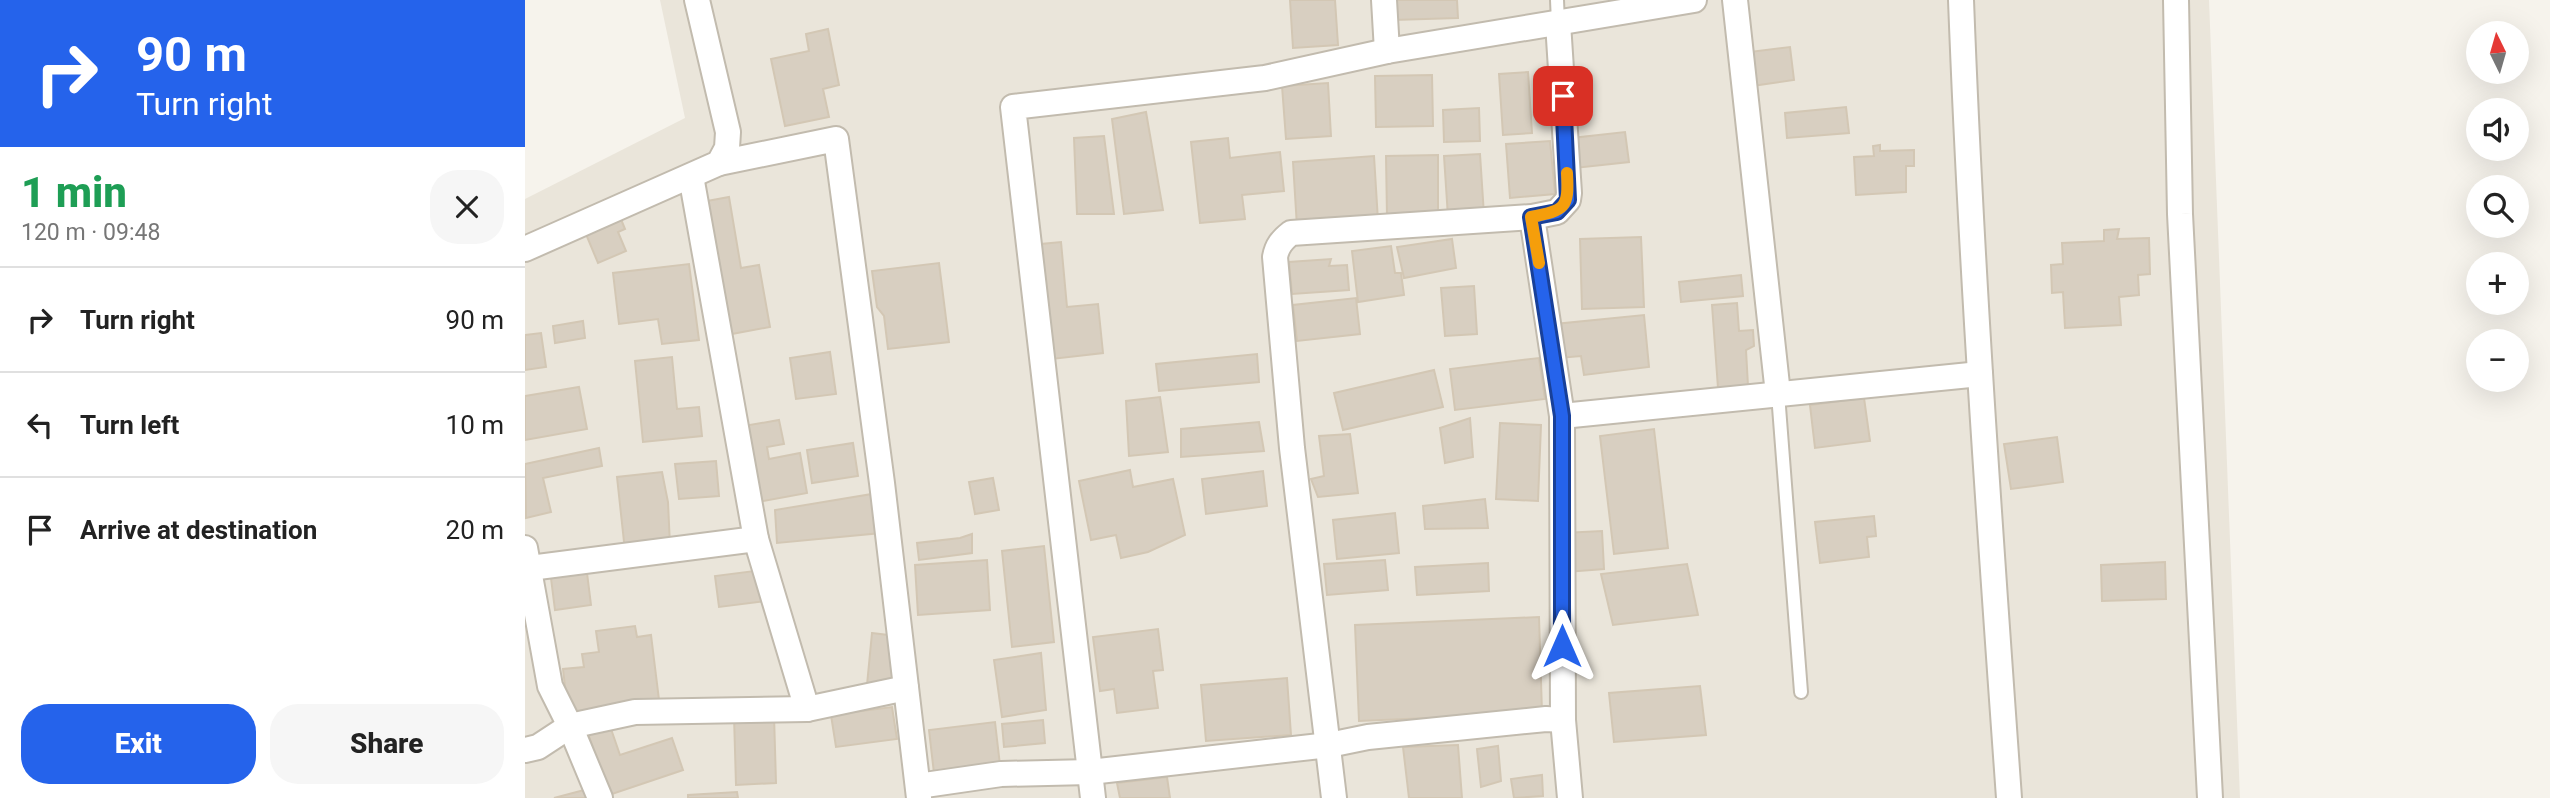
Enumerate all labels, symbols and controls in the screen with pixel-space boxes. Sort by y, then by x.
north arrow [2466,21,2529,84]
map controls [2466,21,2529,392]
text: 90 m [136,26,247,83]
icon: right [21,28,112,119]
pin [1533,66,1593,126]
icon: arrive [1544,77,1582,115]
text: Turn right [136,85,272,123]
button: sound [2466,98,2529,161]
text: 1 min [21,168,127,217]
button: close [430,170,504,244]
button: search [2466,175,2529,238]
text: 120 m · 09:48 [21,219,160,246]
button: + [2466,252,2529,315]
icon: right [21,301,59,339]
text: Turn right [80,305,195,335]
text: 90 m [446,305,504,335]
button: − [2466,329,2529,392]
icon: left [21,406,59,444]
text: Turn left [80,410,179,440]
text: 10 m [446,410,504,440]
icon: arrive [21,511,59,549]
text: Arrive at destination [80,515,317,545]
text: 20 m [446,515,504,545]
position arrow [1525,609,1599,683]
button: Exit [21,704,256,784]
button: Share [270,704,504,784]

